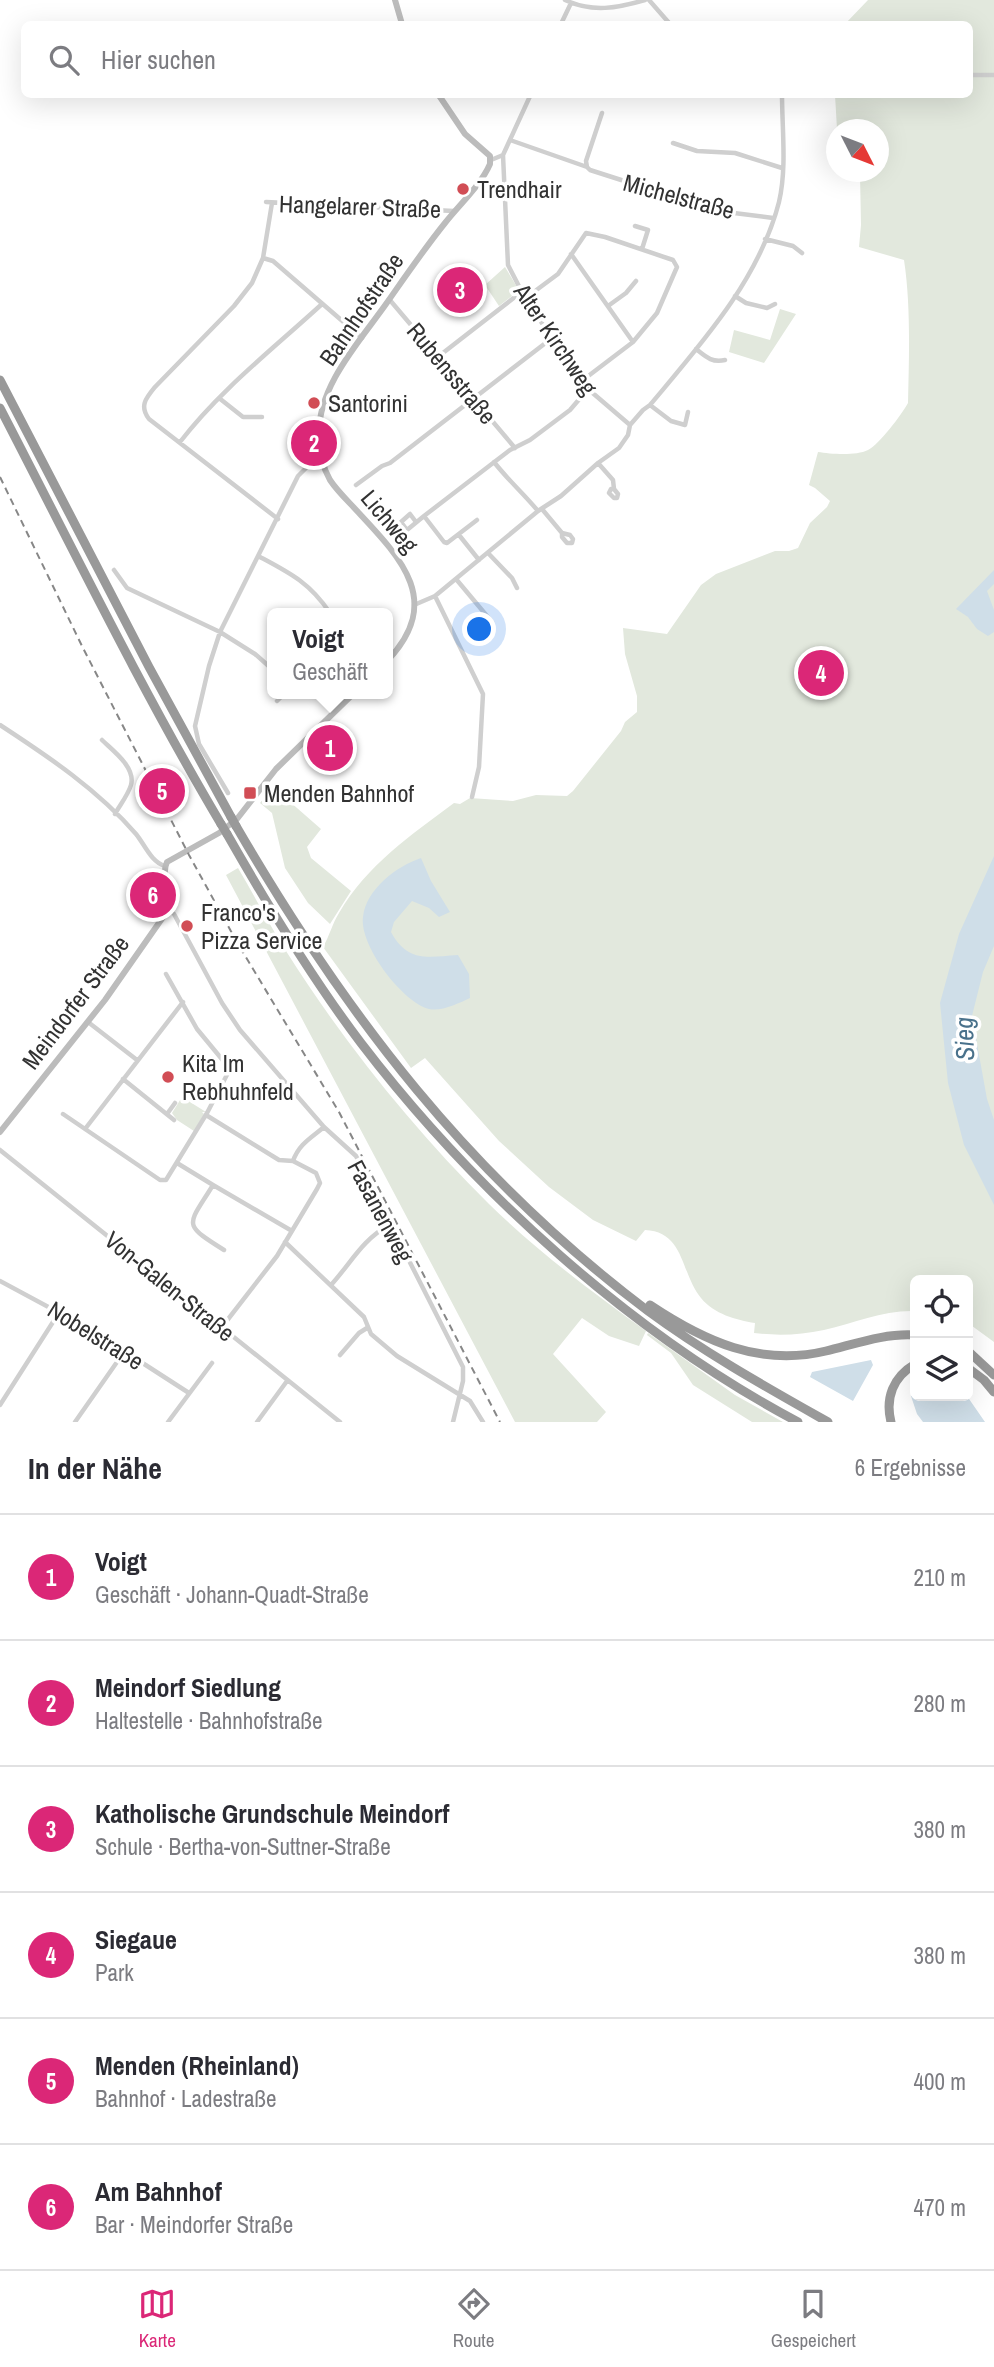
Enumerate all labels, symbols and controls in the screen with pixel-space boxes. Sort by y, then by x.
search box [21,21,973,98]
icon: search [45,41,83,79]
text: Hier suchen [101,42,216,77]
north arrow [826,119,889,182]
street label: Michelstraße [620,166,738,226]
place label: Trendhair [477,173,562,205]
marker: Trendhair [455,181,471,197]
street label: Hangelarer Straße [279,187,441,225]
street label: Bahnhofstraße [312,247,410,371]
pin: 3 [437,264,483,316]
street label: Alter Kirchweg [506,276,605,401]
street label: Rubensstraße [400,315,504,431]
place label: Santorini [328,387,408,419]
marker: Santorini [306,395,322,411]
pin: 2 [291,417,337,469]
street label: Lichweg [354,483,426,559]
popup [267,608,393,699]
your location [462,612,496,646]
text: Voigt [292,621,344,656]
pin: 4 [798,647,844,699]
text: Geschäft [292,656,368,687]
pin: 1 [307,722,353,774]
pin: 5 [139,765,185,817]
place label: Menden Bahnhof [264,777,414,809]
marker: Menden Bahnhof [242,785,258,801]
pin: 6 [130,869,176,921]
place label: Franco's Pizza Service [201,896,322,956]
marker: Franco's Pizza Service [179,918,195,934]
street label: Meindorfer Straße [14,929,136,1075]
water label: Sieg [946,1016,982,1062]
place label: Kita Im Rebhuhnfeld [182,1047,294,1107]
marker: Kita Im Rebhuhnfeld [160,1069,176,1085]
street label: Fasanenweg [341,1154,421,1268]
street label: Von-Galen-Straße [98,1224,242,1348]
map controls [910,1275,973,1401]
button: locate [910,1275,973,1338]
street label: Nobelstraße [42,1293,150,1377]
button: layers [910,1338,973,1401]
text: In der Nähe [28,1448,162,1488]
text: 6 Ergebnisse [855,1452,966,1483]
text: Voigt [95,1544,147,1579]
text: 1 [46,1562,56,1593]
text: 210 m [914,1562,966,1593]
text: Geschäft · Johann-Quadt-Straße [95,1579,369,1610]
text: Meindorf Siedlung [95,1670,281,1705]
text: 2 [46,1688,56,1719]
text: 280 m [914,1688,966,1719]
text: Haltestelle · Bahnhofstraße [95,1705,323,1736]
text: Katholische Grundschule Meindorf [95,1796,449,1831]
text: 3 [46,1814,56,1845]
text: 380 m [914,1814,966,1845]
text: Schule · Bertha-von-Suttner-Straße [95,1831,391,1862]
text: Siegaue [95,1922,177,1957]
text: 4 [46,1940,56,1971]
text: 380 m [914,1940,966,1971]
text: Park [95,1957,134,1988]
text: Menden (Rheinland) [95,2048,299,2083]
text: 5 [46,2066,56,2097]
text: 400 m [914,2066,966,2097]
text: Bahnhof · Ladestraße [95,2083,276,2114]
text: Am Bahnhof [95,2174,222,2209]
text: 6 [46,2192,56,2223]
text: 470 m [914,2192,966,2223]
text: Bar · Meindorfer Straße [95,2209,293,2240]
tab: Karte [138,2285,176,2353]
tab: Route [453,2285,494,2353]
tab: Gespeichert [771,2285,856,2353]

